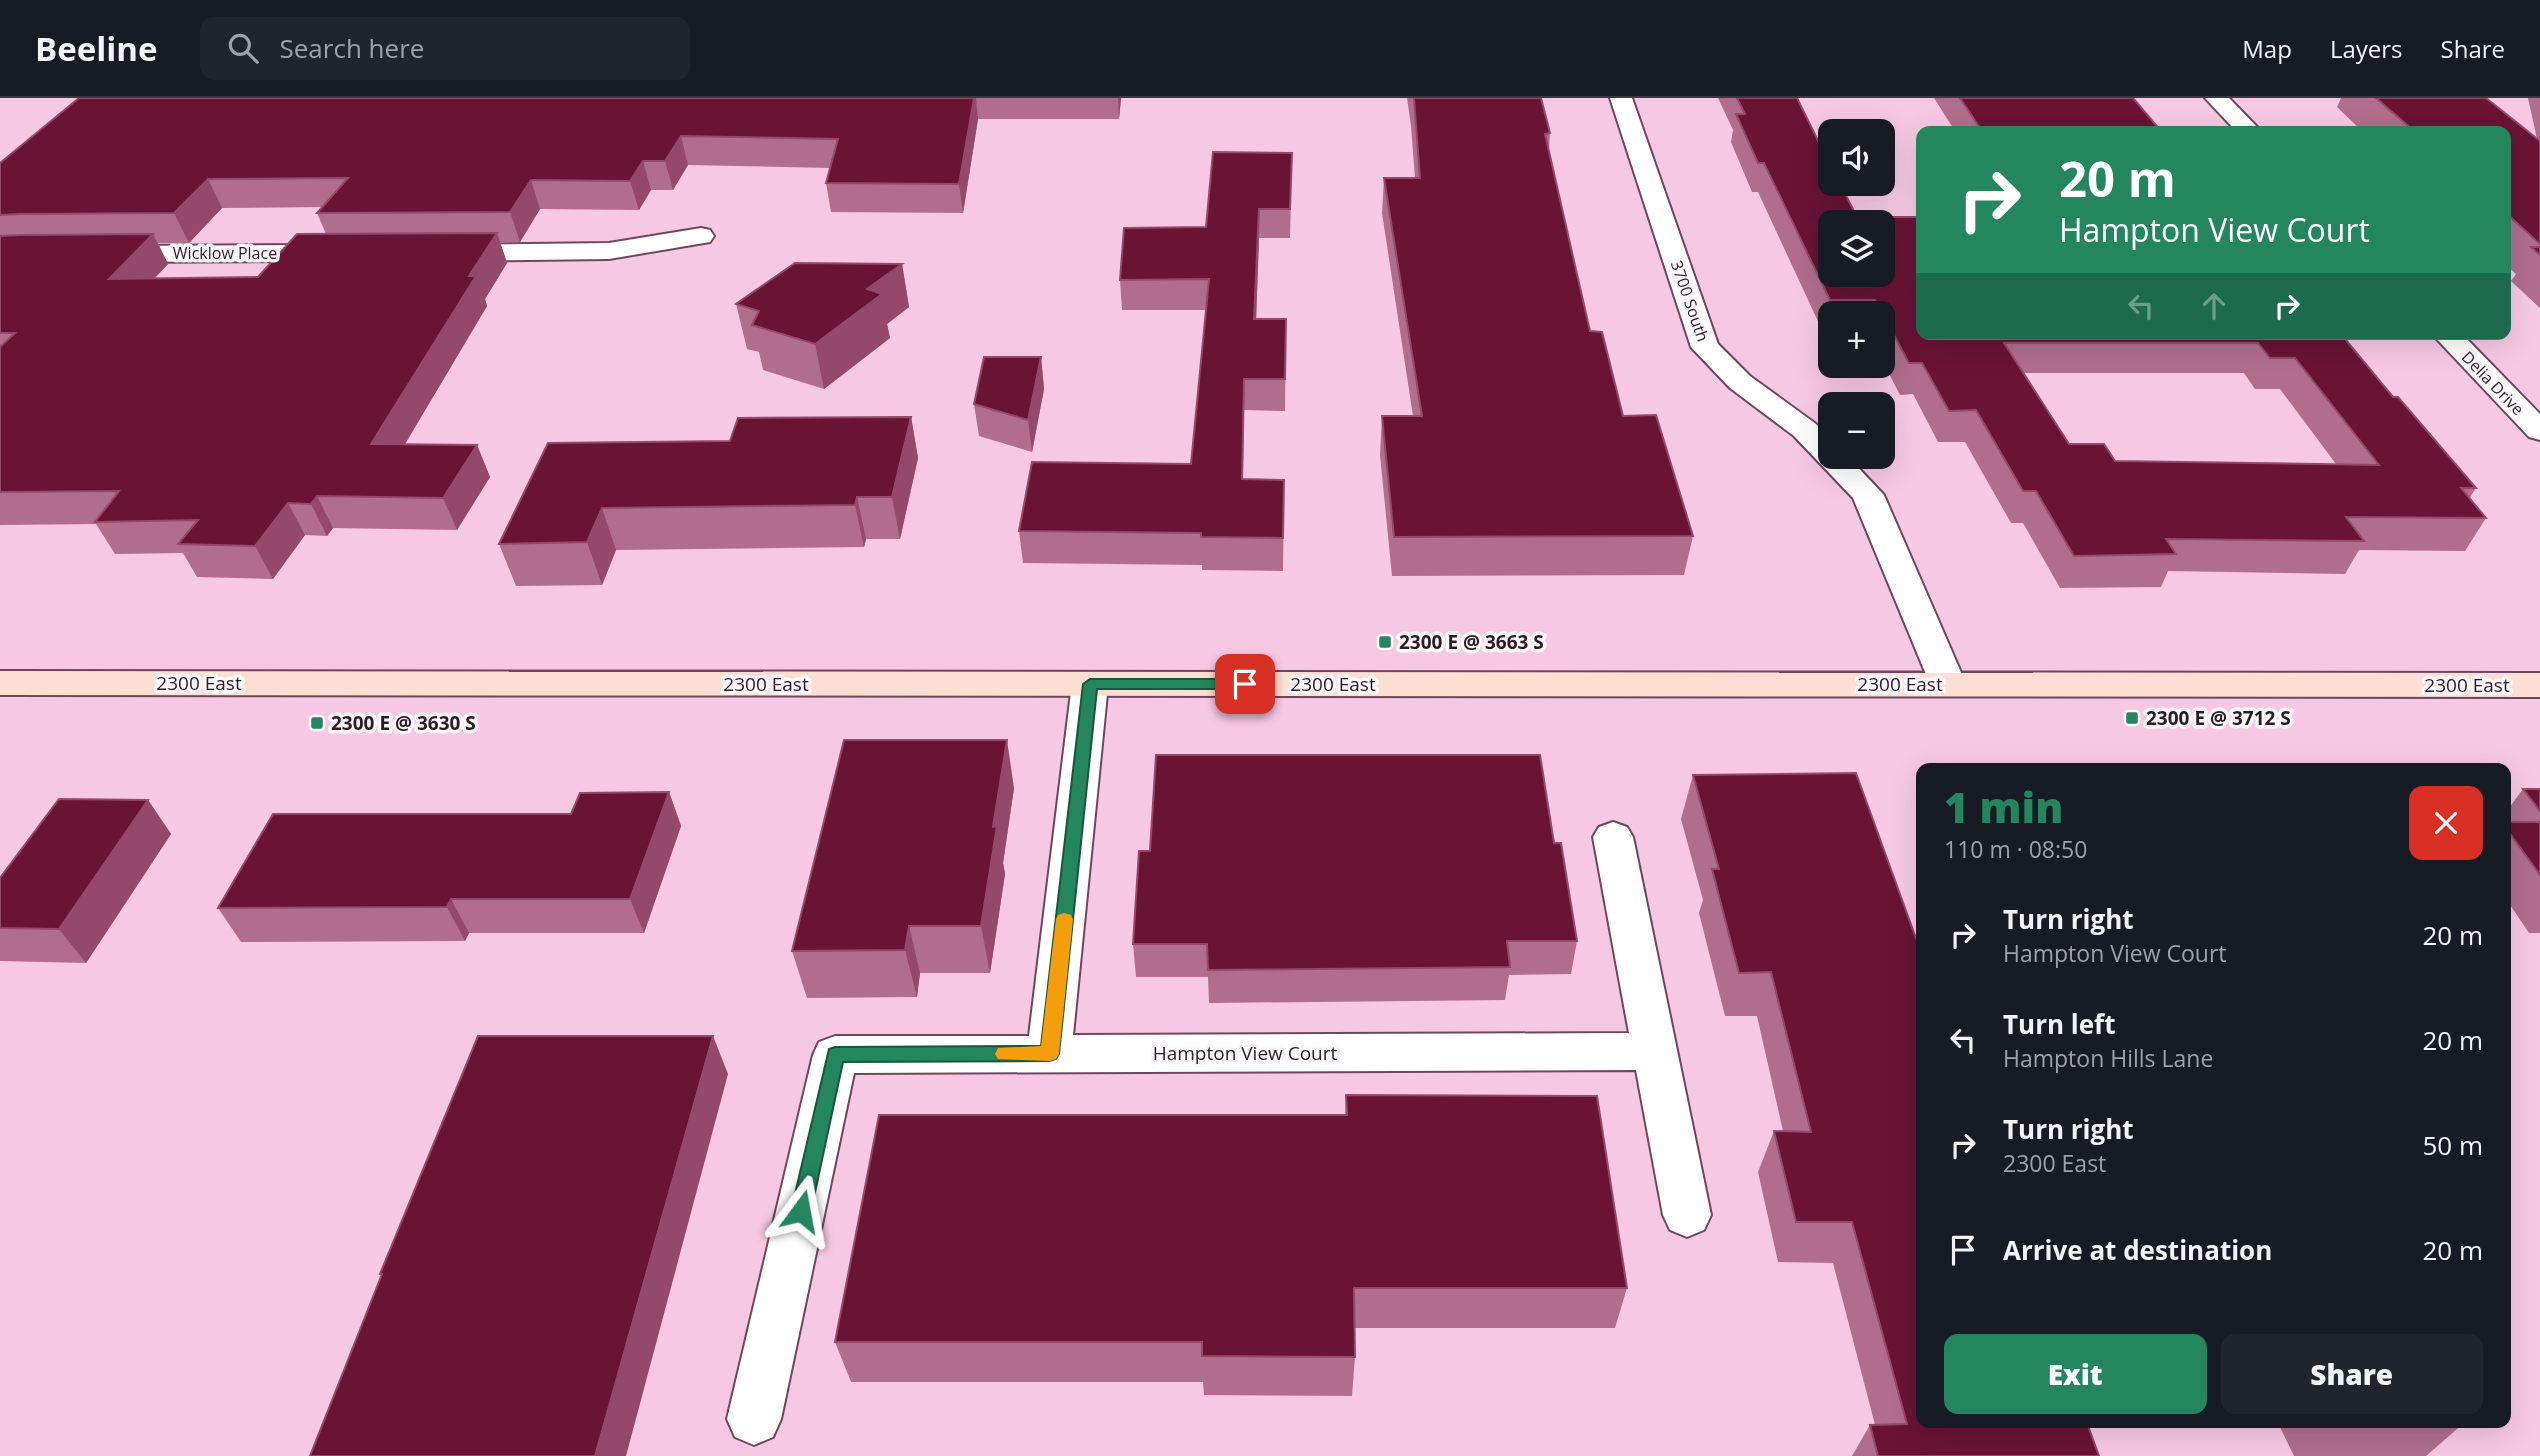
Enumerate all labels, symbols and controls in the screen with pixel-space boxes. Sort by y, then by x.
search box [200,17,690,80]
text: Beeline [35,26,158,71]
icon: search [224,29,262,67]
text: Search here [280,30,424,66]
text: Map [2242,32,2292,65]
text: Layers [2330,32,2403,65]
text: Share [2441,32,2505,65]
map controls [1818,119,1895,469]
button: sound [1818,119,1895,196]
text: 20 m [2059,145,2176,211]
icon: right [1944,154,2035,245]
text: Hampton View Court [2059,208,2370,251]
button: layers [1818,210,1895,287]
street label: Wicklow Place [173,242,277,264]
street label: 3700 South [1666,257,1714,345]
icon: left [2122,287,2160,325]
icon: ahead [2195,287,2233,325]
icon: right [2268,287,2306,325]
button: + [1818,301,1895,378]
street label: Delia Drive [2457,346,2529,420]
button: − [1818,392,1895,469]
place label: 2300 E @ 3663 S [1399,629,1544,655]
marker: 2300 E @ 3663 S [1377,634,1393,650]
pin [1215,654,1275,714]
icon: arrive [1226,665,1264,703]
street label: 2300 East [156,670,242,696]
street label: 2300 East [723,671,809,697]
street label: 2300 East [1290,671,1376,697]
street label: 2300 East [1857,671,1943,697]
street label: 2300 East [2424,672,2510,698]
place label: 2300 E @ 3712 S [2146,705,2291,731]
place label: 2300 E @ 3630 S [331,710,476,736]
marker: 2300 E @ 3712 S [2124,710,2140,726]
marker: 2300 E @ 3630 S [309,715,325,731]
text: 1 min [1944,778,2063,835]
button: close [2409,786,2483,860]
text: 110 m · 08:50 [1944,833,2087,865]
text: Turn right [2003,901,2134,937]
icon: right [1944,916,1982,954]
text: 20 m [2422,917,2483,953]
text: Hampton View Court [2003,937,2226,969]
text: Turn left [2003,1006,2115,1042]
icon: left [1944,1021,1982,1059]
text: 20 m [2422,1022,2483,1058]
street label: Hampton View Court [1153,1040,1338,1066]
text: Hampton Hills Lane [2003,1042,2213,1074]
text: Turn right [2003,1111,2134,1147]
icon: right [1944,1126,1982,1164]
text: 50 m [2422,1127,2483,1163]
text: 2300 East [2003,1147,2106,1179]
position arrow [764,1174,838,1248]
icon: arrive [1944,1231,1982,1269]
text: Arrive at destination [2003,1232,2272,1268]
text: 20 m [2422,1232,2483,1268]
button: Exit [1944,1334,2207,1414]
button: Share [2221,1334,2483,1414]

